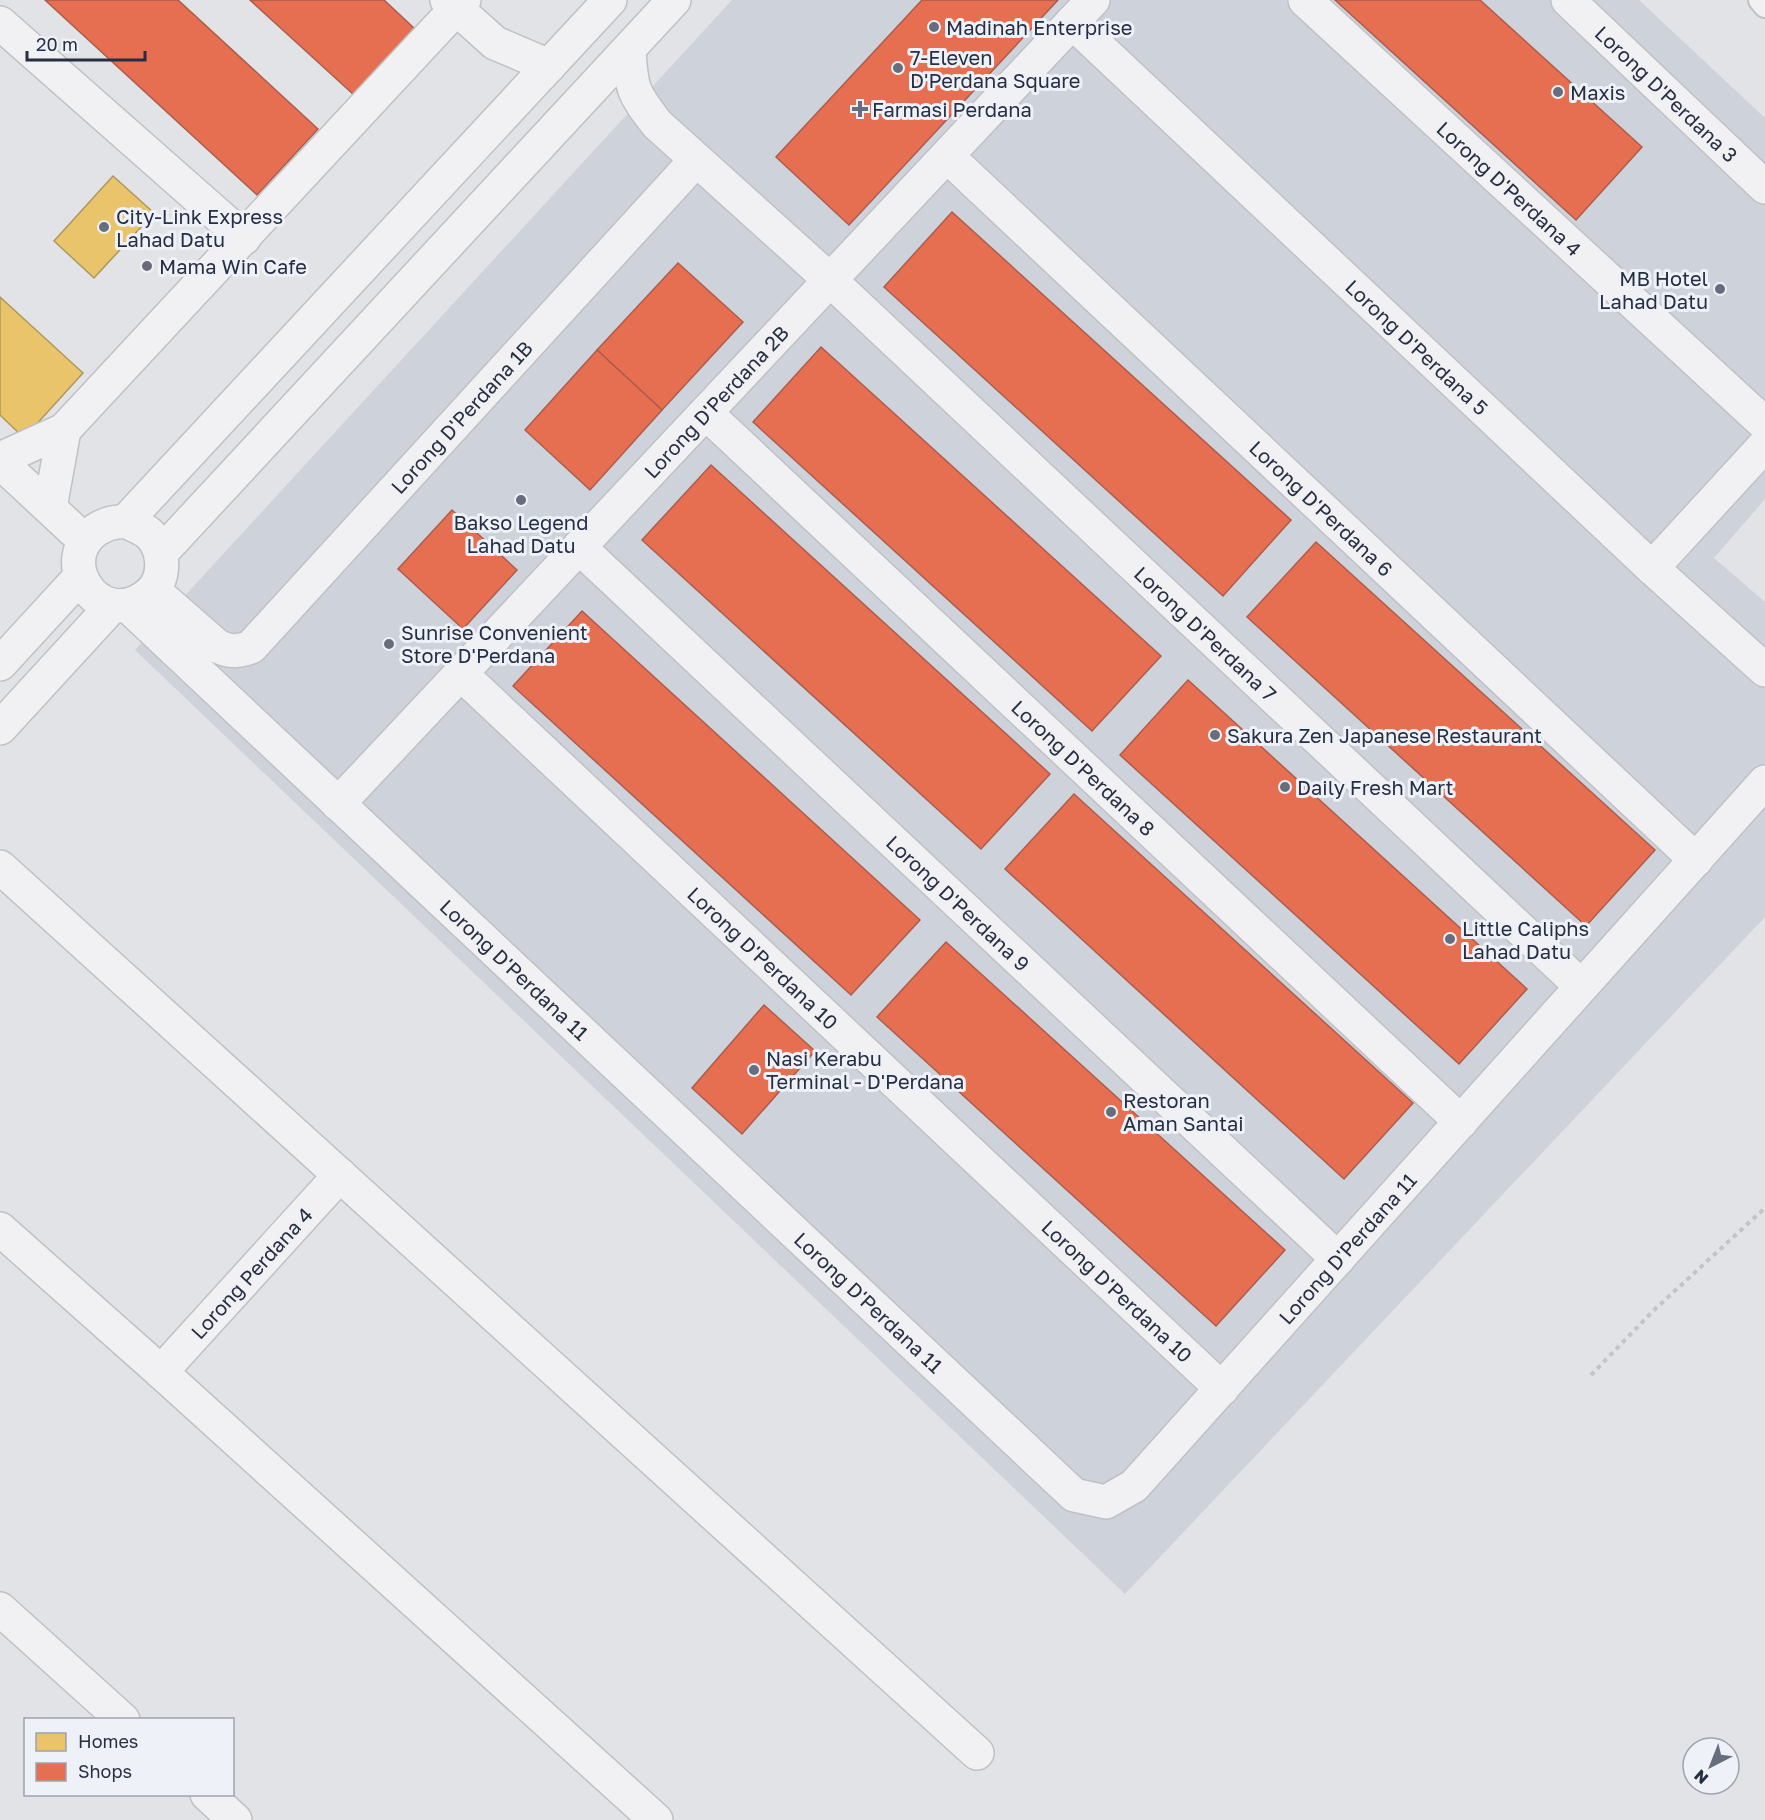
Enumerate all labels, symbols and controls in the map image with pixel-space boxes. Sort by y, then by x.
place label: Madinah Enterprise [946,15,1132,39]
marker: Madinah Enterprise [927,20,941,34]
street label: Lorong D'Perdana 3 [1591,21,1743,167]
scale bar [27,24,146,62]
text: 20 m [36,33,78,55]
place label: 7-Eleven D'Perdana Square [910,45,1080,92]
marker: 7-Eleven D'Perdana Square [891,61,905,75]
place label: Maxis [1570,80,1625,104]
marker: Maxis [1551,85,1565,99]
place label: Farmasi Perdana [872,97,1032,121]
marker: Farmasi Perdana [853,102,867,116]
street label: Lorong D'Perdana 4 [1432,116,1586,261]
place label: City-Link Express Lahad Datu [116,204,283,251]
marker: City-Link Express Lahad Datu [97,220,111,234]
place label: Mama Win Cafe [159,254,307,278]
marker: Mama Win Cafe [140,259,154,273]
place label: MB Hotel Lahad Datu [1599,266,1708,313]
street label: Lorong D'Perdana 5 [1341,274,1493,420]
marker: MB Hotel Lahad Datu [1713,282,1727,296]
street label: Lorong D'Perdana 2B [639,320,793,483]
street label: Lorong D'Perdana 1B [386,336,537,498]
street label: Lorong D'Perdana 6 [1245,435,1398,581]
marker: Bakso Legend Lahad Datu [514,493,528,507]
place label: Bakso Legend Lahad Datu [454,510,588,557]
street label: Lorong D'Perdana 7 [1130,561,1282,706]
place label: Sunrise Convenient Store D'Perdana [401,620,588,667]
marker: Sunrise Convenient Store D'Perdana [382,637,396,651]
street label: Lorong D'Perdana 8 [1007,695,1160,840]
place label: Sakura Zen Japanese Restaurant [1227,723,1542,747]
marker: Sakura Zen Japanese Restaurant [1208,728,1222,742]
place label: Daily Fresh Mart [1297,775,1454,799]
marker: Daily Fresh Mart [1278,780,1292,794]
street label: Lorong D'Perdana 9 [882,830,1035,976]
street label: Lorong D'Perdana 10 [683,882,843,1034]
street label: Lorong D'Perdana 11 [436,894,594,1045]
place label: Little Caliphs Lahad Datu [1462,916,1589,963]
marker: Little Caliphs Lahad Datu [1443,932,1457,946]
place label: Nasi Kerabu Terminal - D'Perdana [766,1046,964,1093]
marker: Nasi Kerabu Terminal - D'Perdana [747,1063,761,1077]
place label: Restoran Aman Santai [1123,1088,1244,1135]
marker: Restoran Aman Santai [1104,1105,1118,1119]
street label: Lorong D'Perdana 11 [1273,1167,1421,1329]
street label: Lorong Perdana 4 [185,1202,317,1343]
street label: Lorong D'Perdana 10 [1037,1214,1197,1367]
street label: Lorong D'Perdana 11 [790,1227,948,1378]
legend [24,1718,234,1796]
text: Homes [78,1730,138,1752]
north arrow [1681,1736,1741,1796]
text: Shops [78,1760,132,1782]
text: N [1690,1766,1712,1789]

